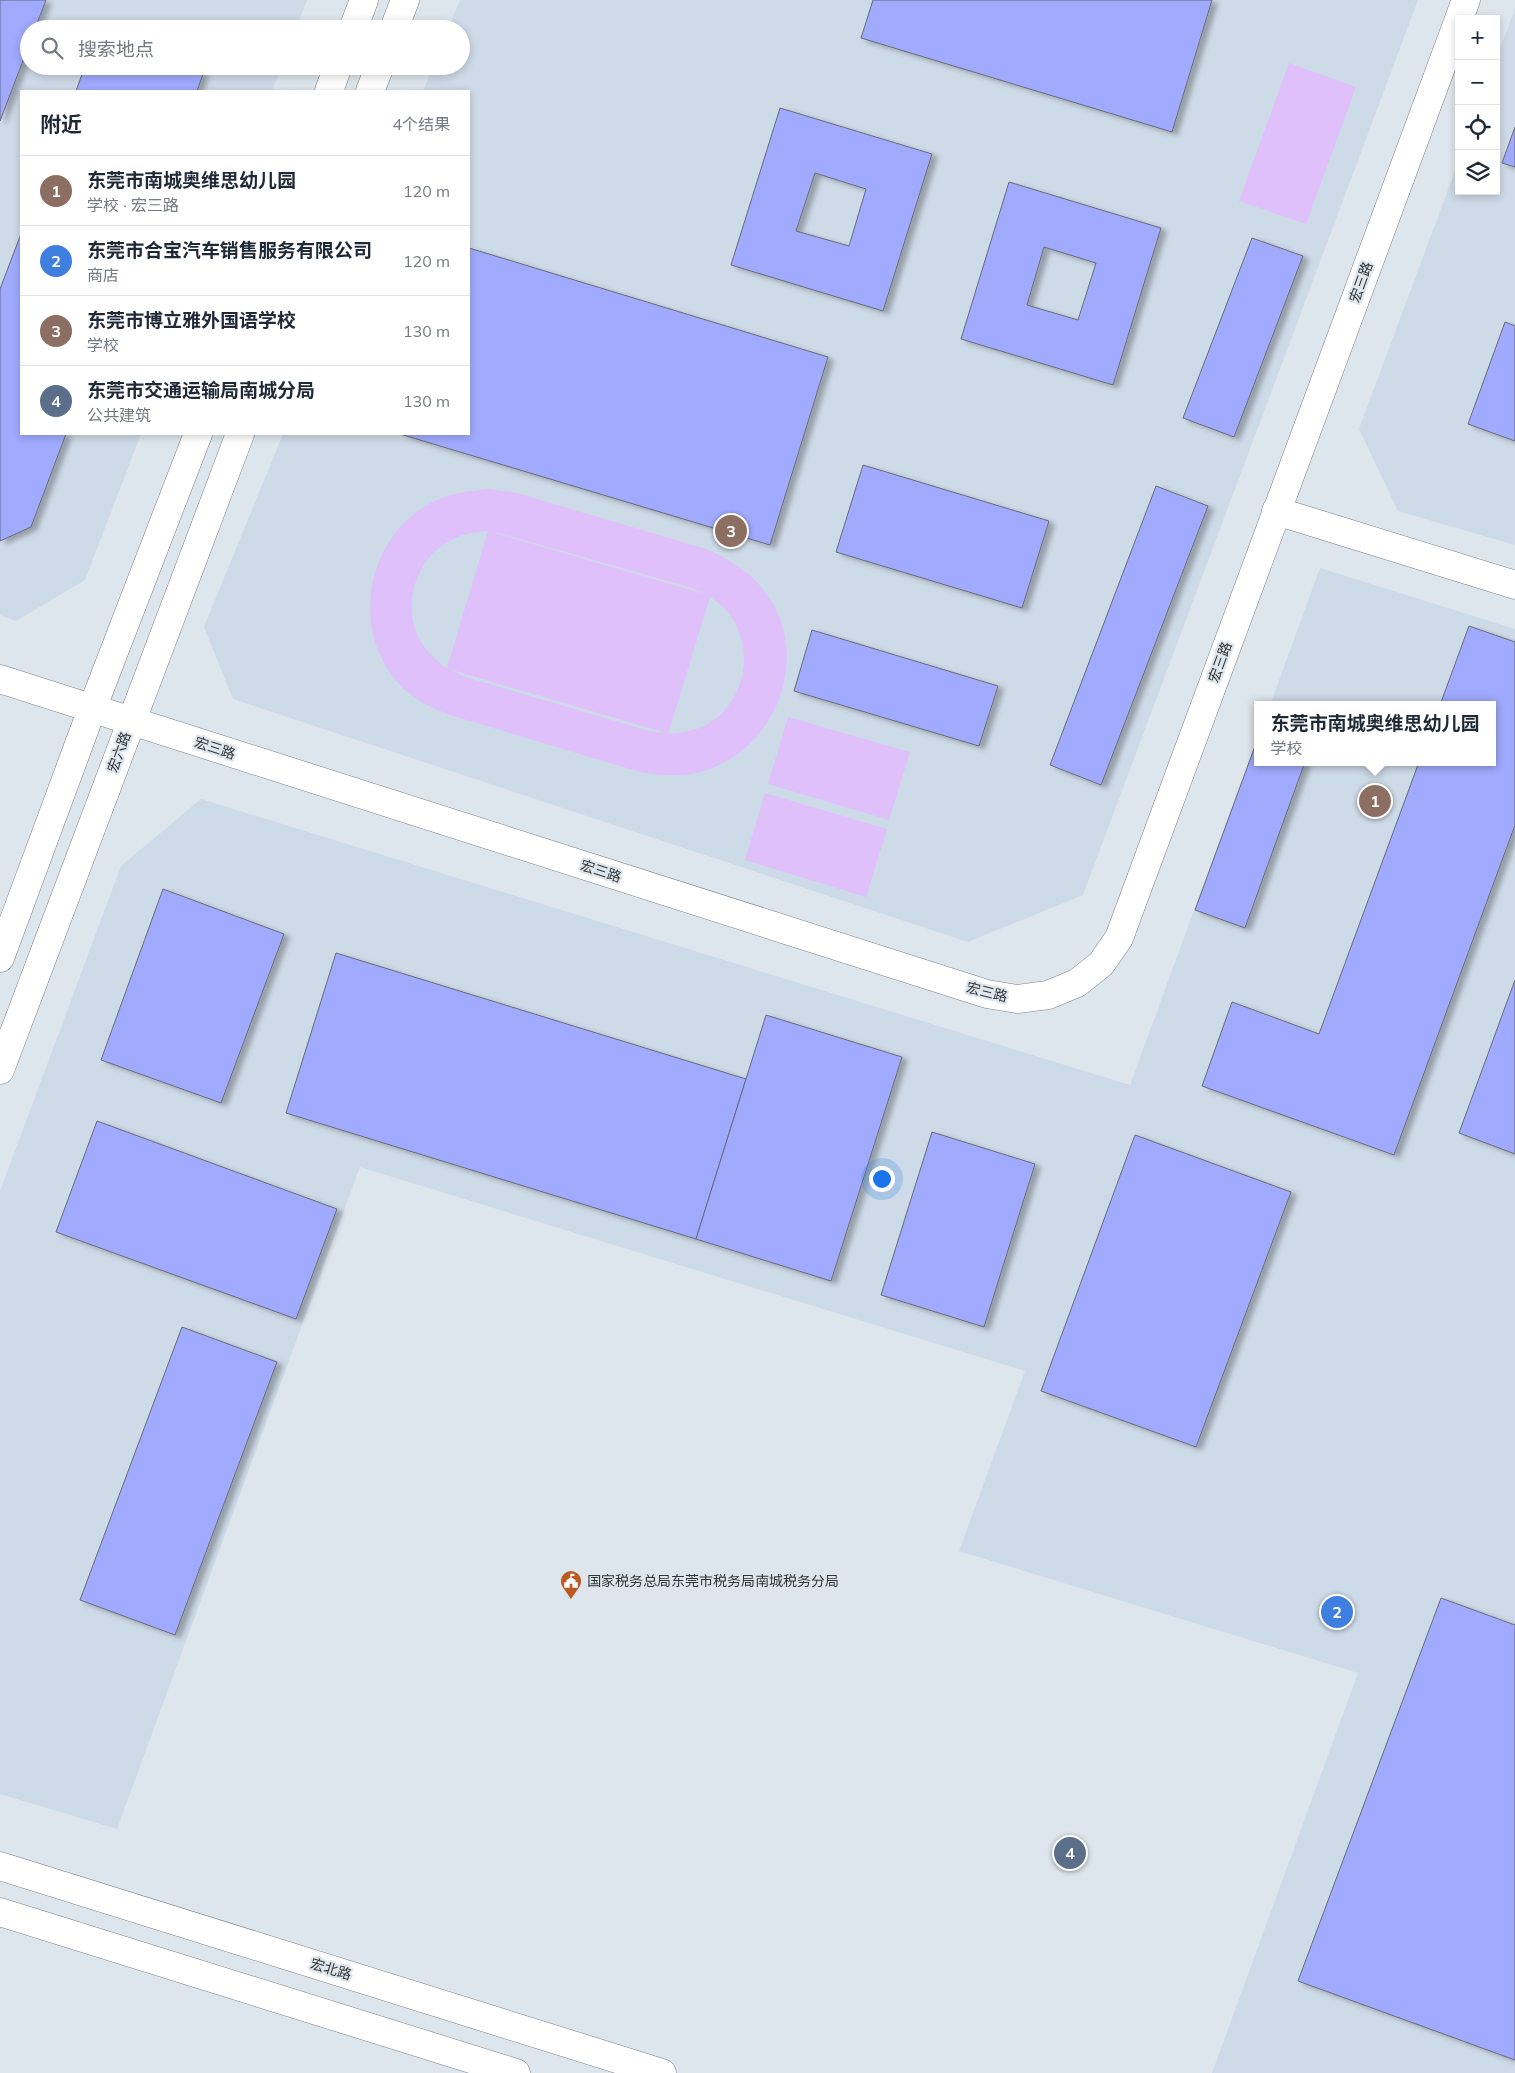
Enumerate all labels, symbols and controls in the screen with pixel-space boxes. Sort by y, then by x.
map controls [1455,15,1500,195]
button: + [1455,15,1500,60]
search box [20,20,470,75]
icon: search [38,34,66,62]
text: 搜索地点 [78,37,154,61]
button: − [1455,60,1500,105]
button: locate [1455,105,1500,150]
text: 附近 [40,111,82,137]
text: 4个结果 [392,114,450,134]
button: layers [1455,150,1500,195]
text: 东莞市南城奥维思幼儿园 [87,168,296,192]
text: 1 [51,181,61,201]
text: 120 m [403,181,450,201]
text: 学校 · 宏三路 [87,195,179,215]
text: 东莞市合宝汽车销售服务有限公司 [87,238,372,262]
text: 2 [51,251,61,271]
text: 120 m [403,251,450,271]
street label: 宏三路 [1345,259,1377,305]
text: 商店 [87,265,119,285]
text: 东莞市博立雅外国语学校 [87,308,296,332]
text: 3 [51,321,61,341]
text: 130 m [403,321,450,341]
text: 学校 [87,335,119,355]
text: 东莞市交通运输局南城分局 [87,378,315,402]
text: 4 [51,391,61,411]
text: 130 m [403,391,450,411]
text: 公共建筑 [87,405,151,425]
pin: 3 [715,512,747,550]
street label: 宏三路 [1204,639,1236,685]
popup [1254,701,1496,766]
text: 东莞市南城奥维思幼儿园 [1270,711,1480,735]
street label: 宏六路 [103,729,135,775]
street label: 宏三路 [192,733,238,763]
text: 学校 [1270,738,1303,758]
pin: 1 [1359,782,1391,820]
street label: 宏三路 [578,856,624,886]
street label: 宏三路 [964,978,1010,1006]
your location [869,1166,895,1192]
public building icon: 国家税务总局东莞市税务局南城税务分局 [559,1569,583,1600]
place label: 国家税务总局东莞市税务局南城税务分局 [587,1572,839,1590]
pin: 2 [1321,1593,1353,1631]
pin: 4 [1054,1834,1086,1872]
street label: 宏北路 [308,1954,354,1984]

